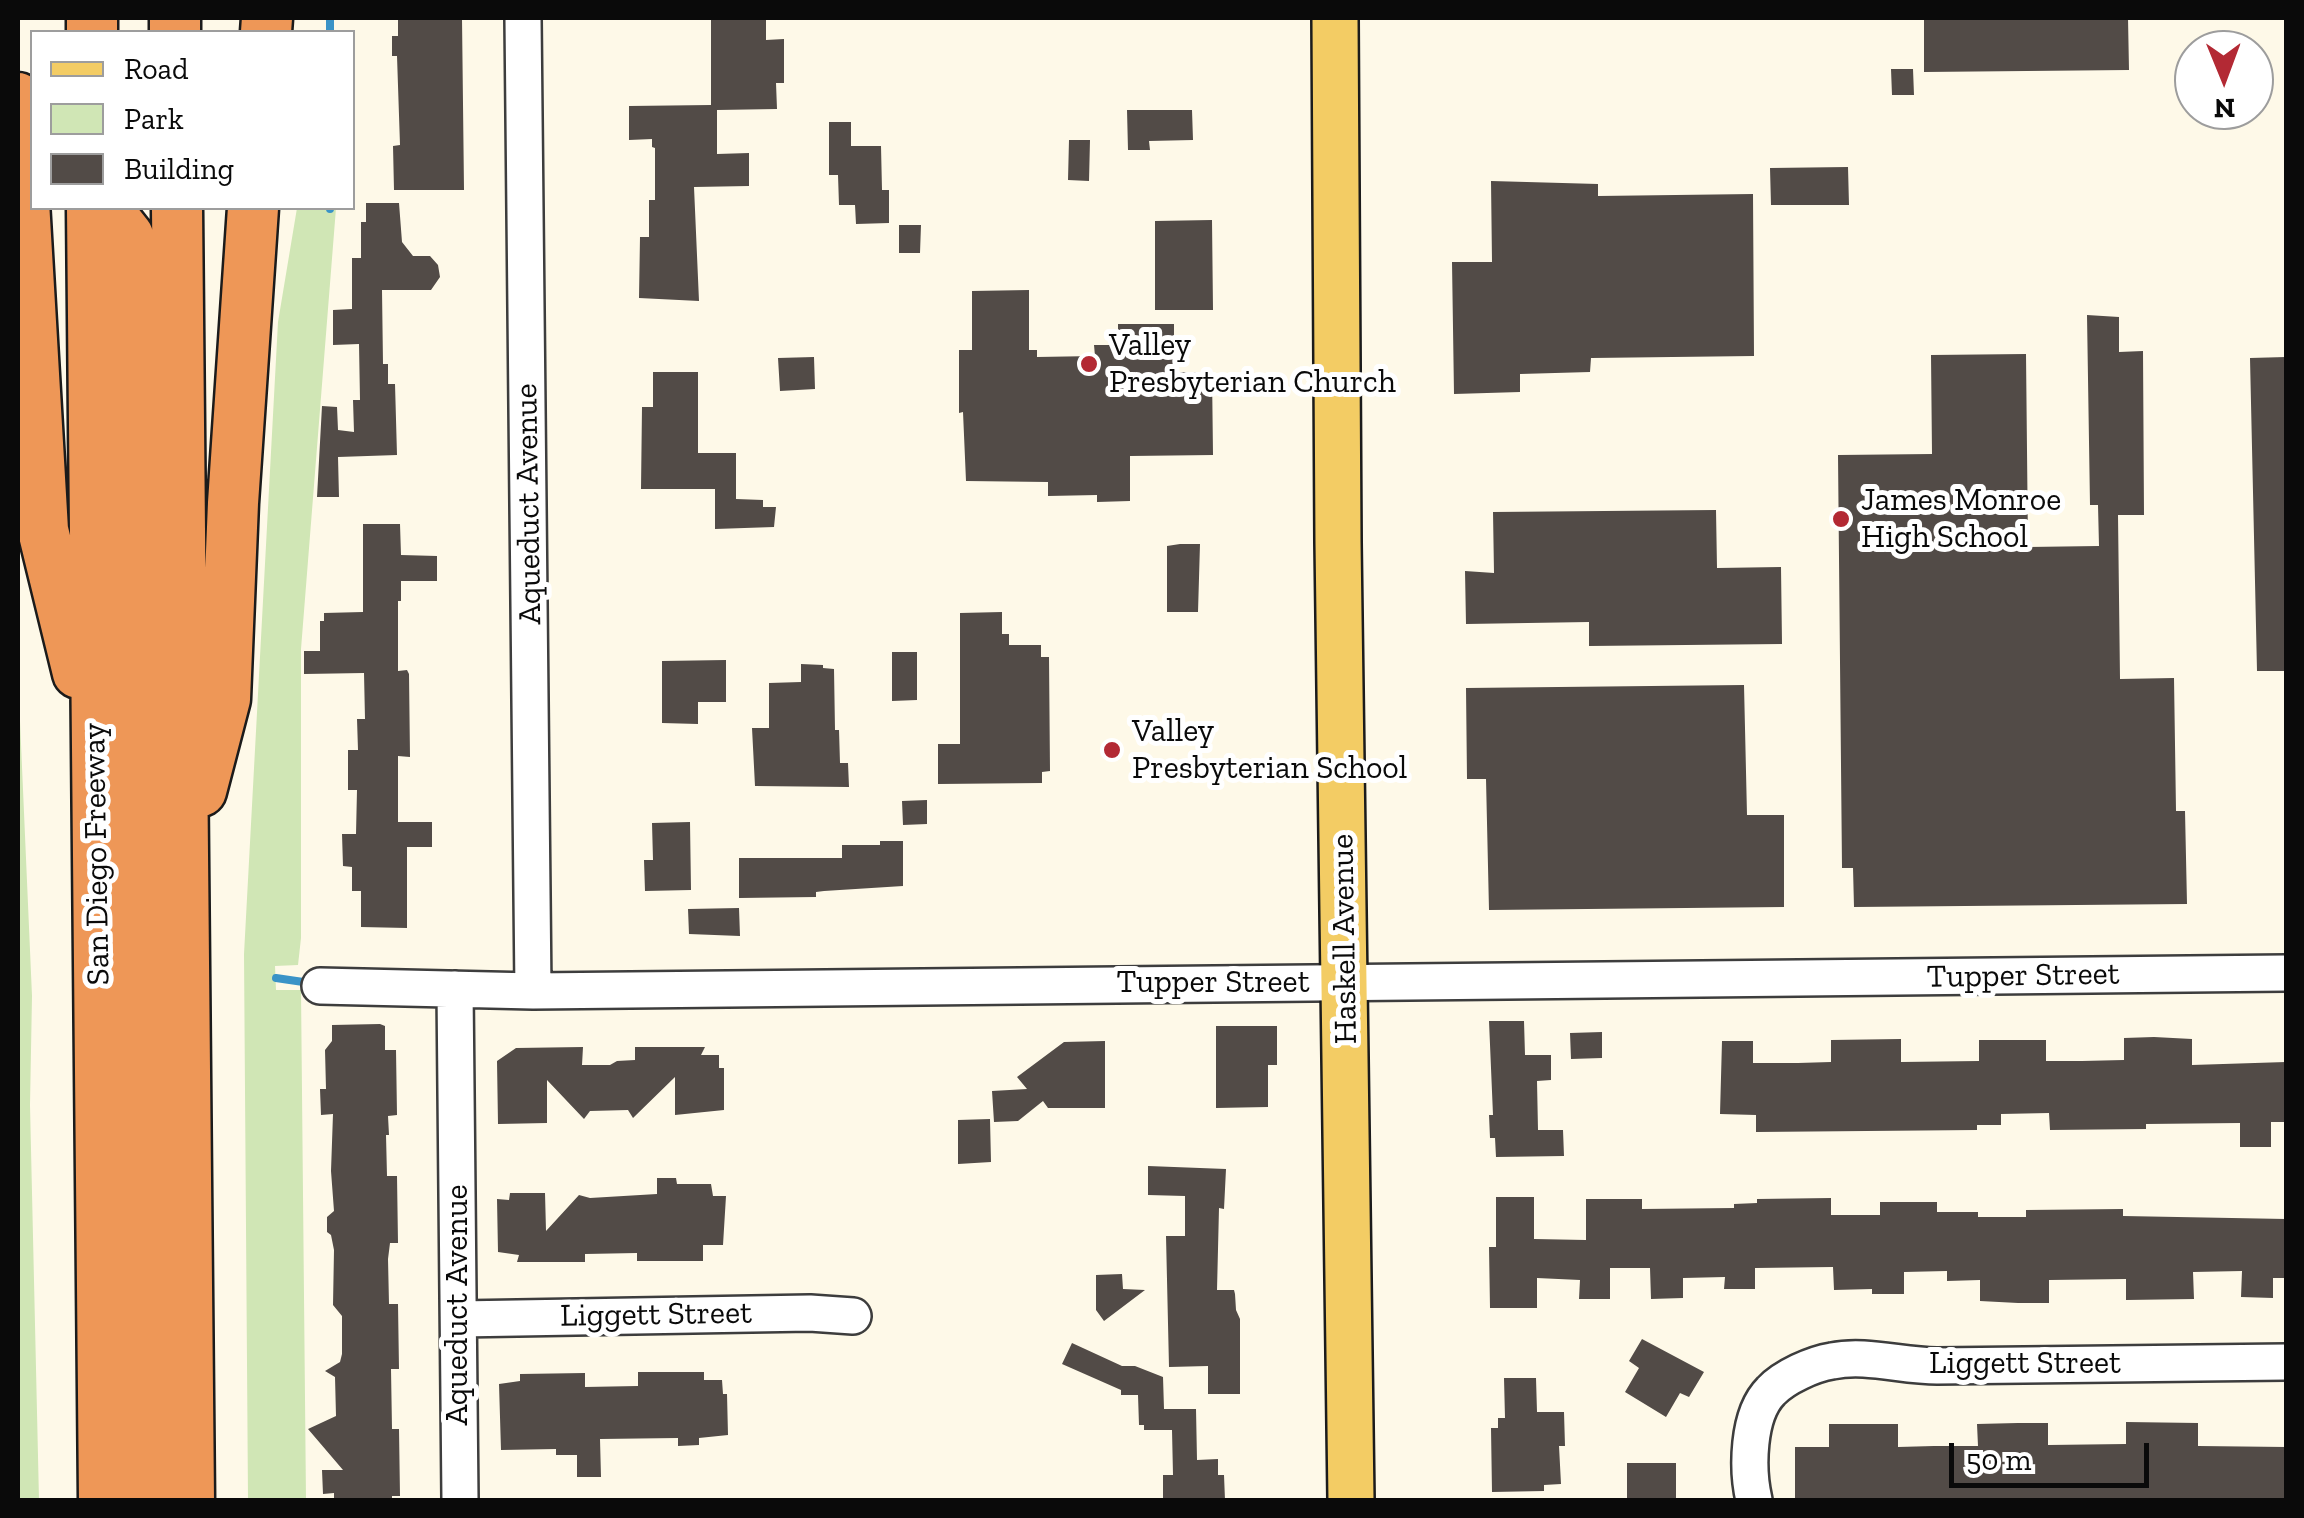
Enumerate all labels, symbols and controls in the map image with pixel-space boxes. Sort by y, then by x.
legend [30,30,355,210]
north arrow [2174,30,2274,130]
text: Road [124,51,189,87]
text: N [2214,92,2235,125]
text: Park [124,101,184,137]
text: Building [124,151,234,187]
place label: Valley Presbyterian Church [1109,327,1396,402]
marker: Valley Presbyterian Church [1078,353,1100,375]
street label: Aqueduct Avenue [508,383,550,625]
place label: James Monroe High School [1861,482,2061,557]
marker: James Monroe High School [1830,508,1852,530]
place label: Valley Presbyterian School [1132,713,1407,788]
street label: San Diego Freeway [76,722,118,986]
marker: Valley Presbyterian School [1101,739,1123,761]
street label: Haskell Avenue [1324,834,1366,1044]
street label: Tupper Street [1926,955,2120,997]
street label: Tupper Street [1116,964,1310,1002]
street label: Aqueduct Avenue [439,1184,477,1426]
street label: Liggett Street [560,1294,752,1336]
street label: Liggett Street [1929,1345,2121,1383]
scale bar [1954,1423,2154,1485]
text: 50 m [1966,1442,2031,1478]

